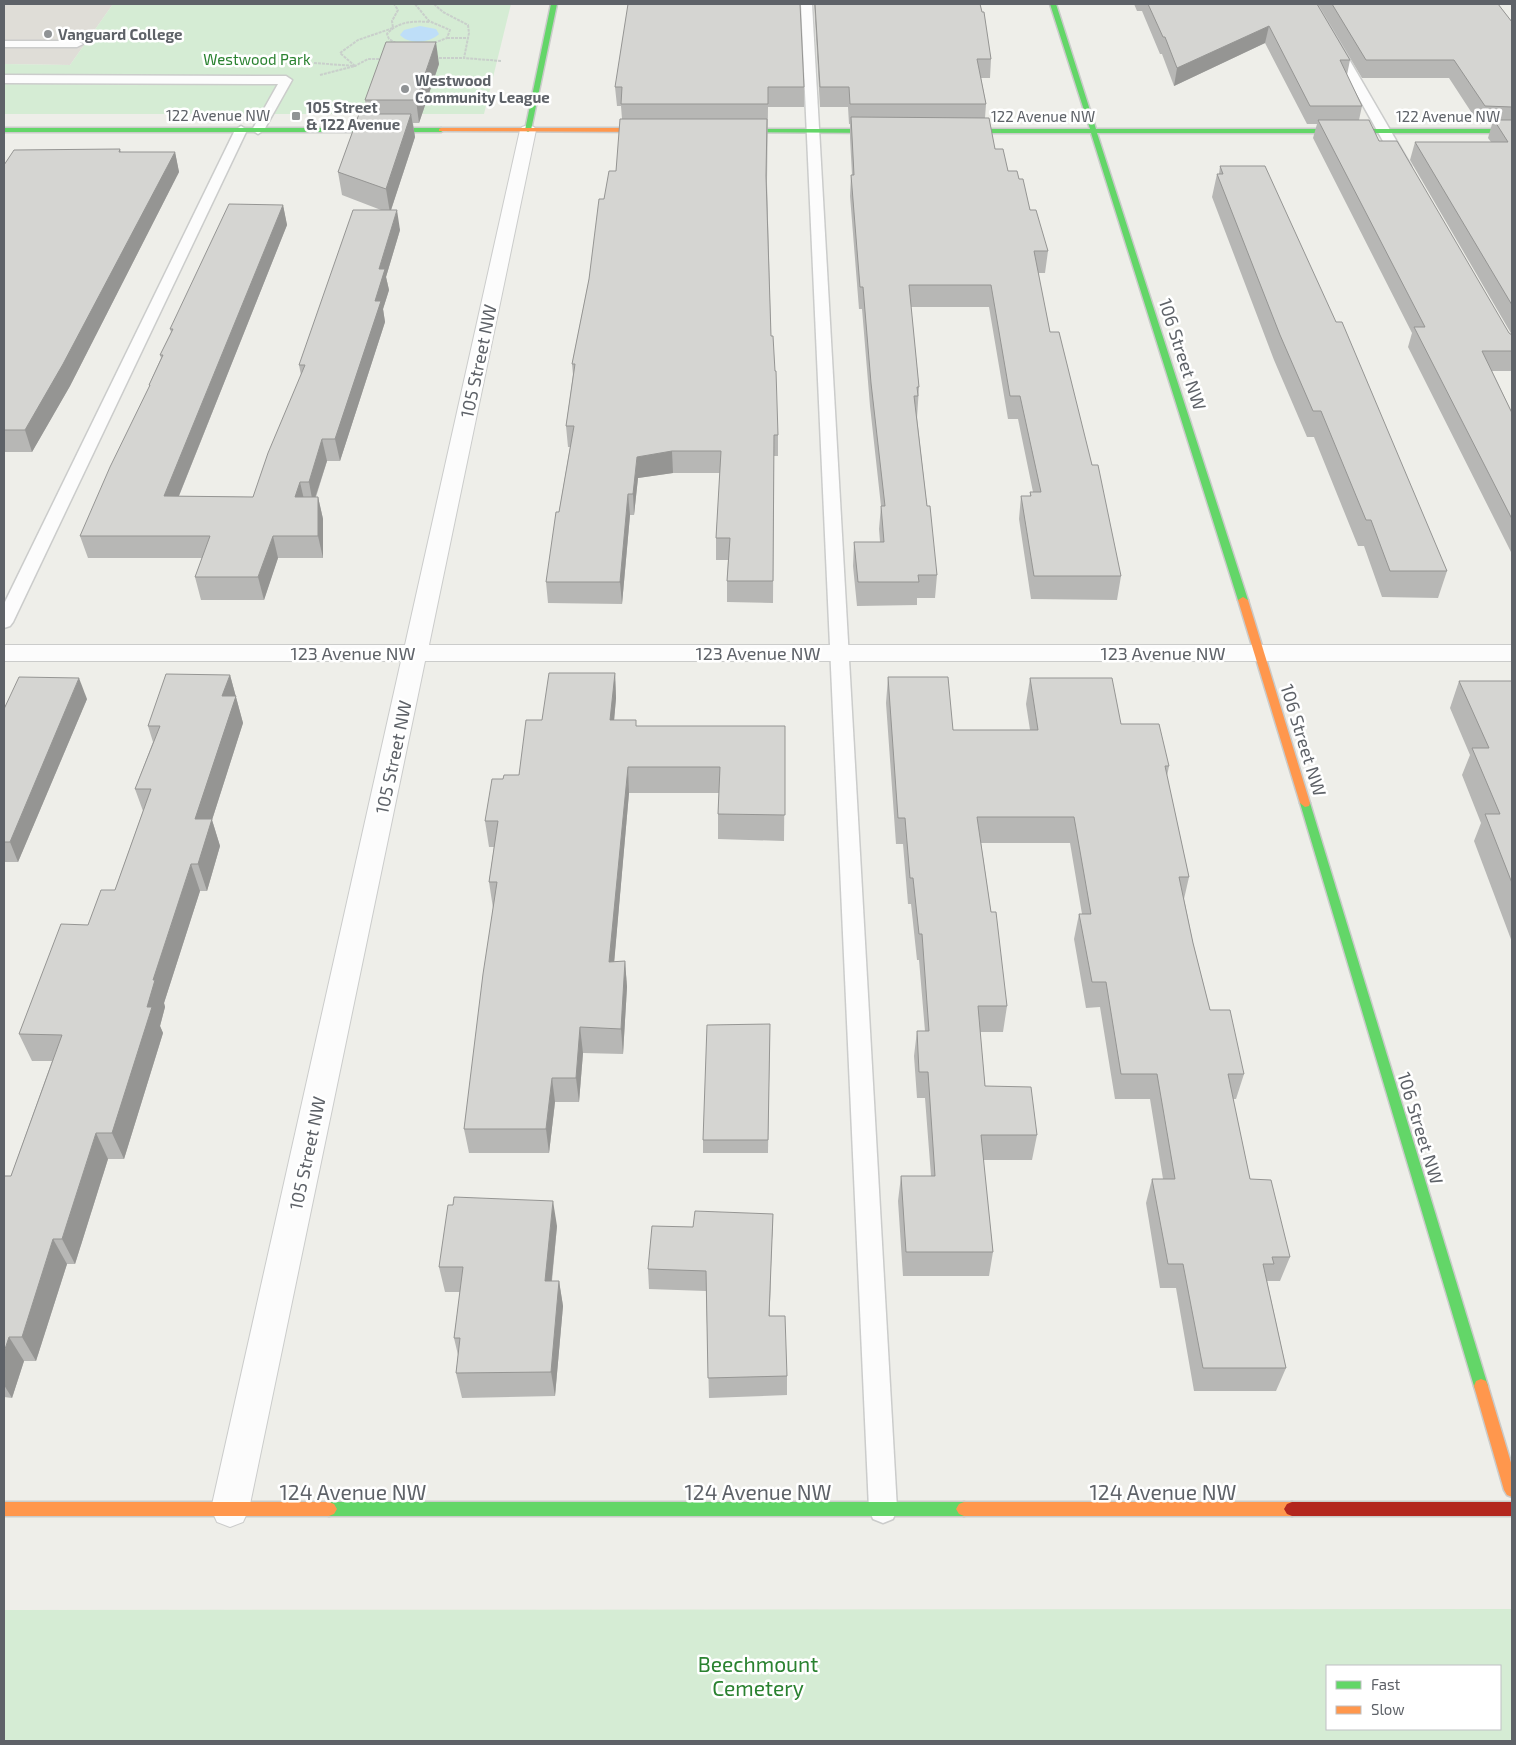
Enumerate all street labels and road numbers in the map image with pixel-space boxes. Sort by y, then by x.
street label: 122 Avenue NW [166,106,270,124]
street label: 122 Avenue NW [991,107,1095,125]
street label: 122 Avenue NW [1396,107,1500,125]
street label: 106 Street NW [1155,295,1211,413]
street label: 105 Street NW [455,302,501,420]
street label: 123 Avenue NW [291,642,415,664]
street label: 123 Avenue NW [696,642,820,664]
street label: 123 Avenue NW [1101,642,1225,664]
street label: 106 Street NW [1277,681,1331,799]
street label: 105 Street NW [370,698,416,816]
street label: 106 Street NW [1394,1069,1448,1187]
street label: 105 Street NW [284,1094,330,1212]
street label: 124 Avenue NW [279,1479,427,1504]
street label: 124 Avenue NW [684,1479,832,1504]
street label: 124 Avenue NW [1089,1479,1237,1504]

